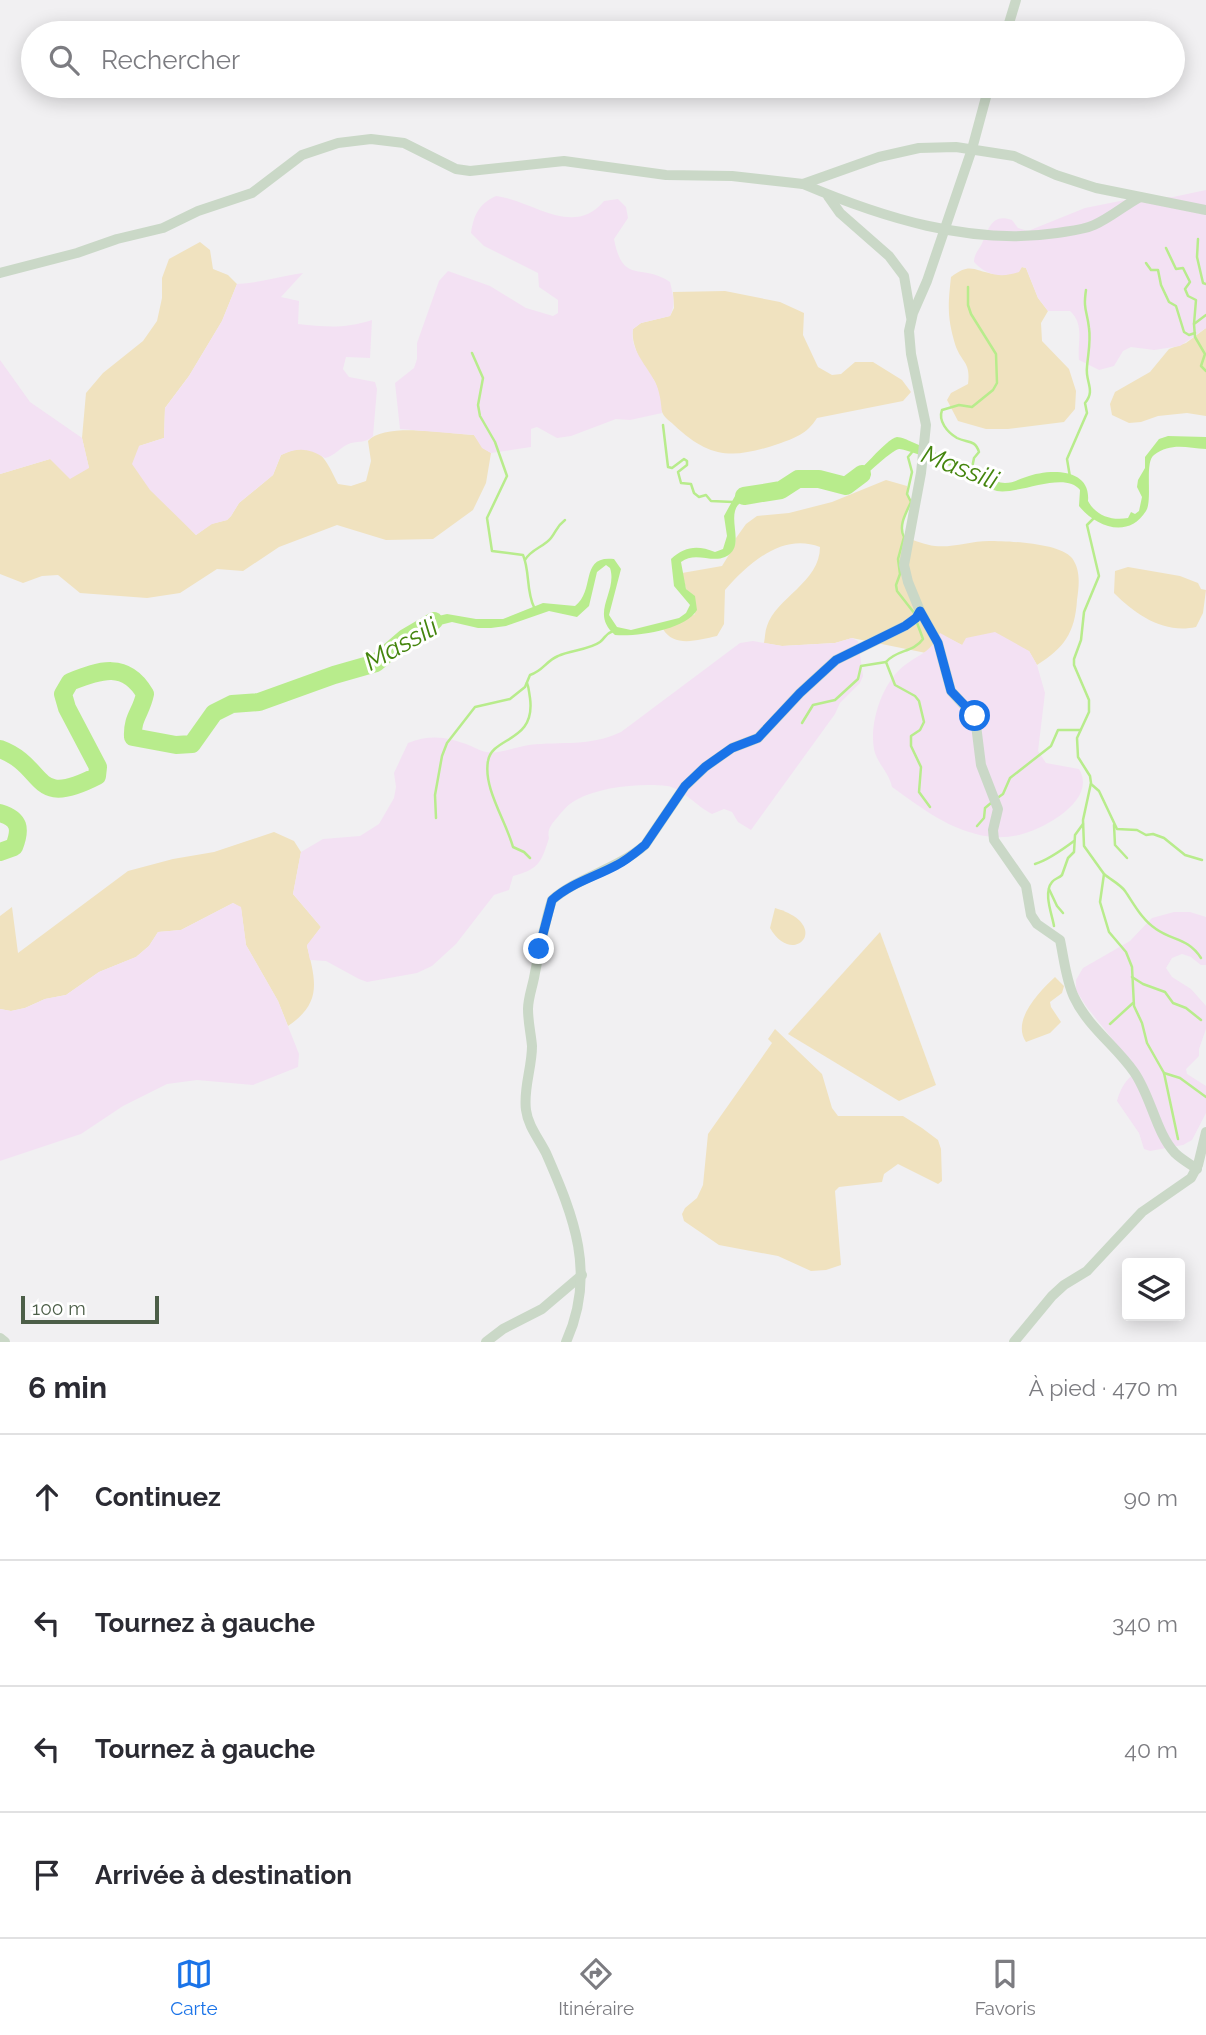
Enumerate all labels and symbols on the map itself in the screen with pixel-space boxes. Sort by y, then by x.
water label: Massili [918,439,1004,496]
water label: Massili [359,611,444,676]
route start [959,700,990,731]
route end [523,933,554,964]
scale bar [21,1293,159,1325]

